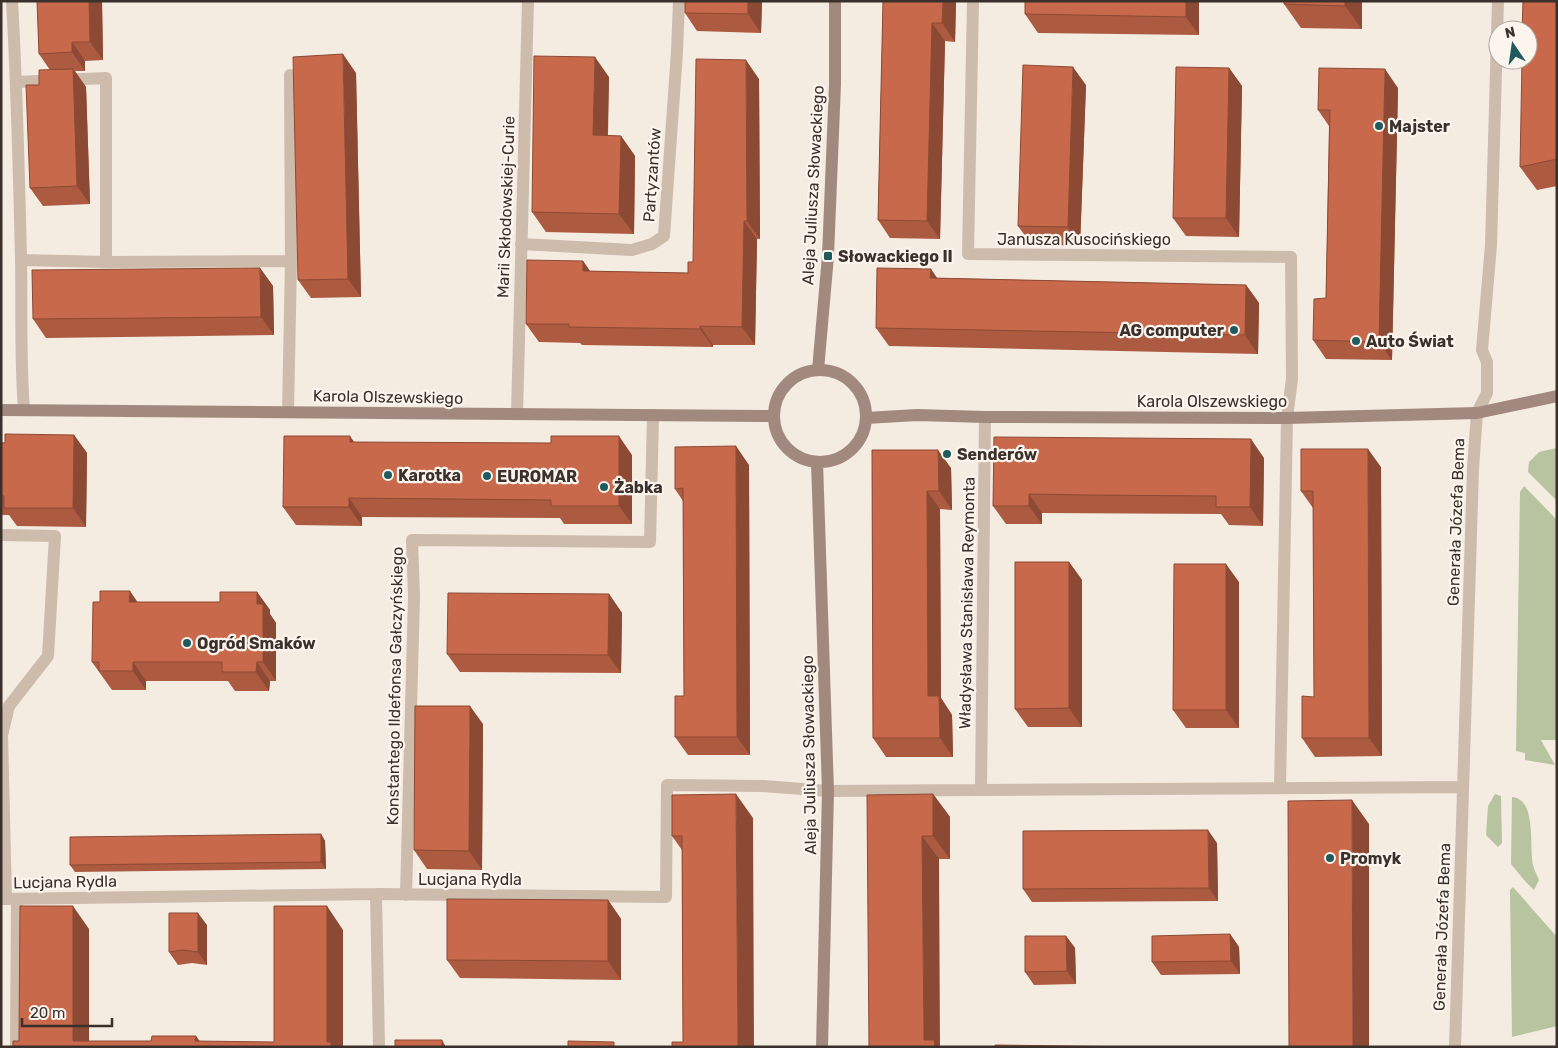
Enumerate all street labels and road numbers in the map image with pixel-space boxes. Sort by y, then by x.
street label: Aleja Juliusza Słowackiego [798,85,828,285]
street label: Marii Skłodowskiej-Curie [493,115,519,299]
street label: Partyzantów [639,127,665,223]
street label: Janusza Kusocińskiego [997,230,1171,249]
street label: Karola Olszewskiego [313,386,463,408]
street label: Karola Olszewskiego [1137,392,1287,411]
street label: Generała Józefa Bema [1444,438,1468,606]
street label: Władysława Stanisława Reymonta [955,477,979,729]
street label: Konstantego Ildefonsa Gałczyńskiego [383,546,407,826]
street label: Aleja Juliusza Słowackiego [798,655,820,855]
street label: Generała Józefa Bema [1430,843,1454,1011]
street label: Lucjana Rydla [418,870,522,889]
street label: Lucjana Rydla [13,872,117,892]

